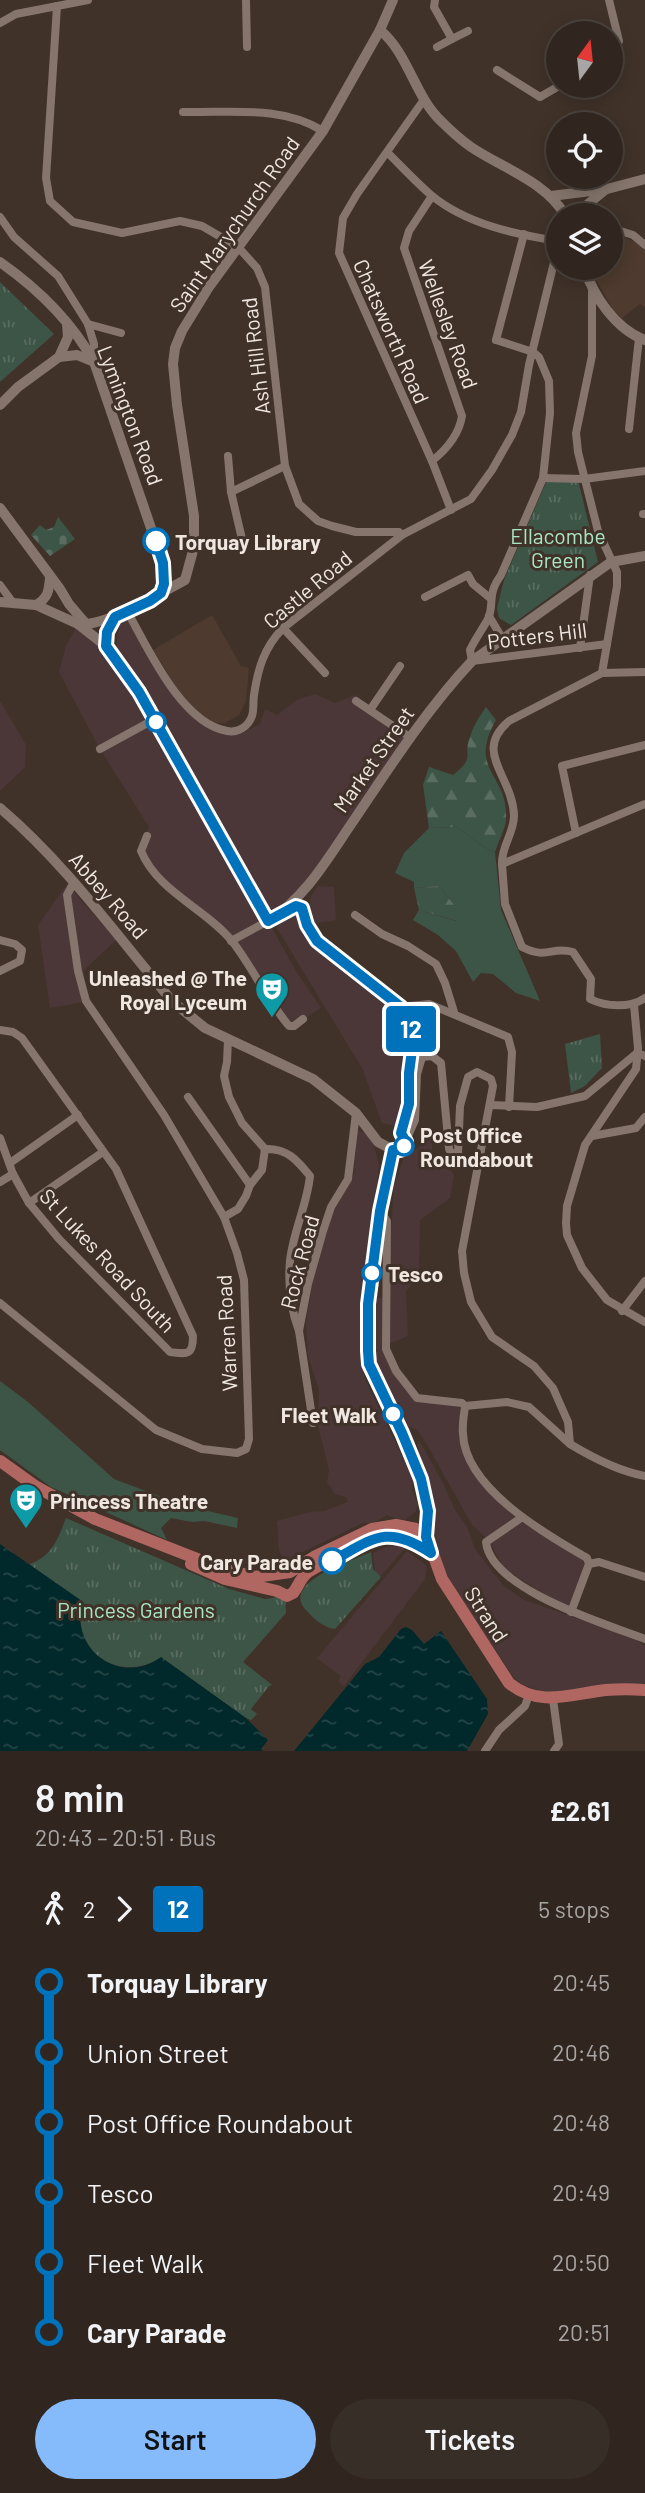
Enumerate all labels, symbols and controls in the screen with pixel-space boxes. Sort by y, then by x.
north arrow [546,21,623,98]
map controls [546,21,623,280]
button: locate [546,112,623,189]
street label: Saint Marychurch Road [164,131,304,317]
button: layers [546,203,623,280]
street label: Chatsworth Road [349,255,435,407]
street label: Wellesley Road [414,256,484,392]
street label: Ash Hill Road [235,296,275,416]
street label: Lymington Road [93,342,169,488]
park label: Ellacombe Green [510,523,606,572]
marker: Torquay Library [143,528,169,554]
place label: Torquay Library [175,529,321,554]
street label: Castle Road [258,545,356,633]
street label: Potters Hill [486,616,588,654]
street label: Market Street [327,701,419,817]
unlabelled marker [146,712,166,732]
street label: Abbey Road [65,847,153,943]
place label: Unleashed @ The Royal Lyceum [89,965,247,1014]
theatre icon: Unleashed @ The Royal Lyceum [253,970,291,1019]
line badge: 12 [380,1006,443,1052]
text: 12 [400,1014,422,1043]
place label: Post Office Roundabout [420,1122,533,1171]
marker: Post Office Roundabout [394,1136,414,1156]
street label: St Lukes Road South [35,1183,181,1337]
street label: Rock Road [274,1212,324,1312]
place label: Tesco [388,1261,443,1286]
marker: Tesco [362,1263,382,1283]
street label: Warren Road [210,1274,242,1392]
place label: Fleet Walk [281,1402,377,1427]
marker: Fleet Walk [383,1404,403,1424]
theatre icon: Princess Theatre [7,1481,45,1530]
place label: Princess Theatre [50,1488,208,1513]
marker: Cary Parade [319,1548,345,1574]
place label: Cary Parade [200,1549,313,1574]
street label: Strand [460,1582,514,1646]
park label: Princess Gardens [57,1597,215,1622]
text: 8 min [35,1774,125,1820]
text: £2.61 [549,1795,610,1826]
text: 20:43 – 20:51 · Bus [35,1823,216,1851]
icon: walk [35,1890,73,1928]
icon: forward [105,1890,143,1928]
text: 12 [167,1894,189,1923]
text: 2 [83,1895,95,1923]
text: 5 stops [538,1895,610,1923]
text: Torquay Library [87,1967,268,1998]
text: 20:45 [552,1968,610,1996]
text: Union Street [87,2037,229,2068]
text: 20:46 [552,2038,610,2066]
text: Post Office Roundabout [87,2107,353,2138]
text: 20:48 [552,2108,610,2136]
text: Tesco [87,2177,154,2208]
text: 20:49 [552,2178,610,2206]
text: Fleet Walk [87,2247,204,2278]
text: 20:50 [552,2248,610,2276]
text: Cary Parade [87,2317,227,2348]
text: 20:51 [558,2318,610,2346]
button: Start [35,2399,316,2479]
button: Tickets [330,2399,610,2479]

